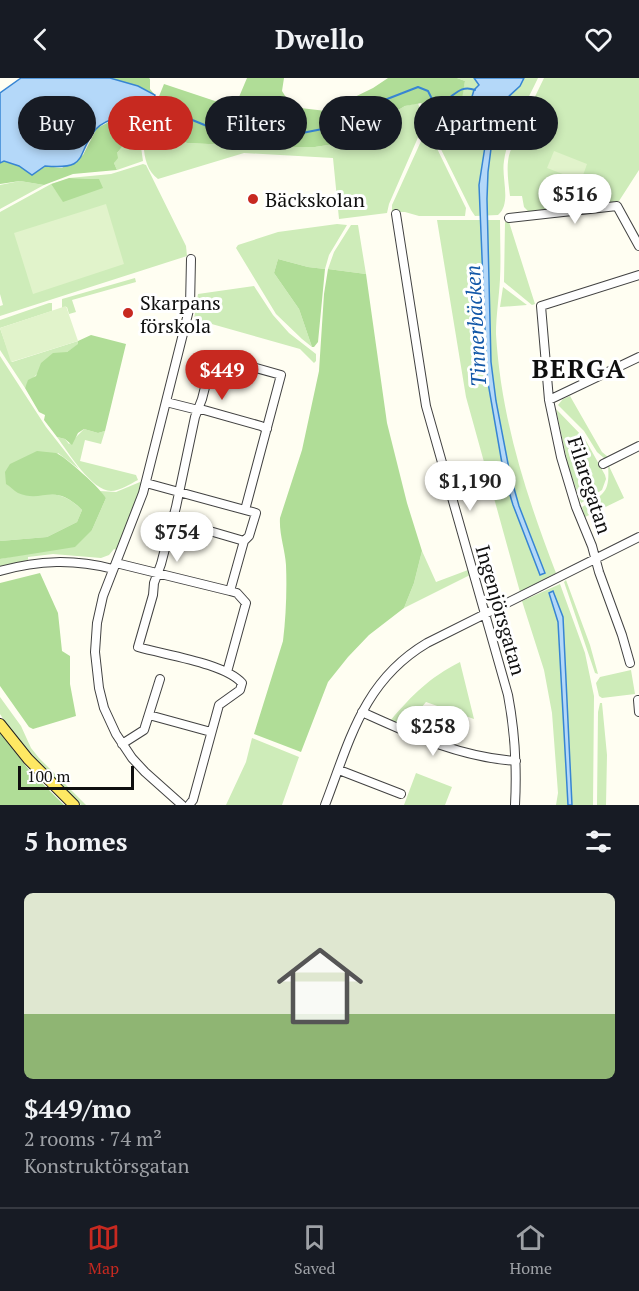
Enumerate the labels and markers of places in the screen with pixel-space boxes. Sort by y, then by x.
pin: $516 [539,174,611,225]
place label: Bäckskolan [265,186,365,213]
marker: Bäckskolan [246,192,260,206]
place label: Skarpans förskola [140,289,221,339]
marker: Skarpans förskola [121,306,135,320]
pin: $449 [186,350,258,401]
pin: $1,190 [421,461,519,512]
pin: $754 [141,512,213,563]
pin: $258 [397,706,469,757]

